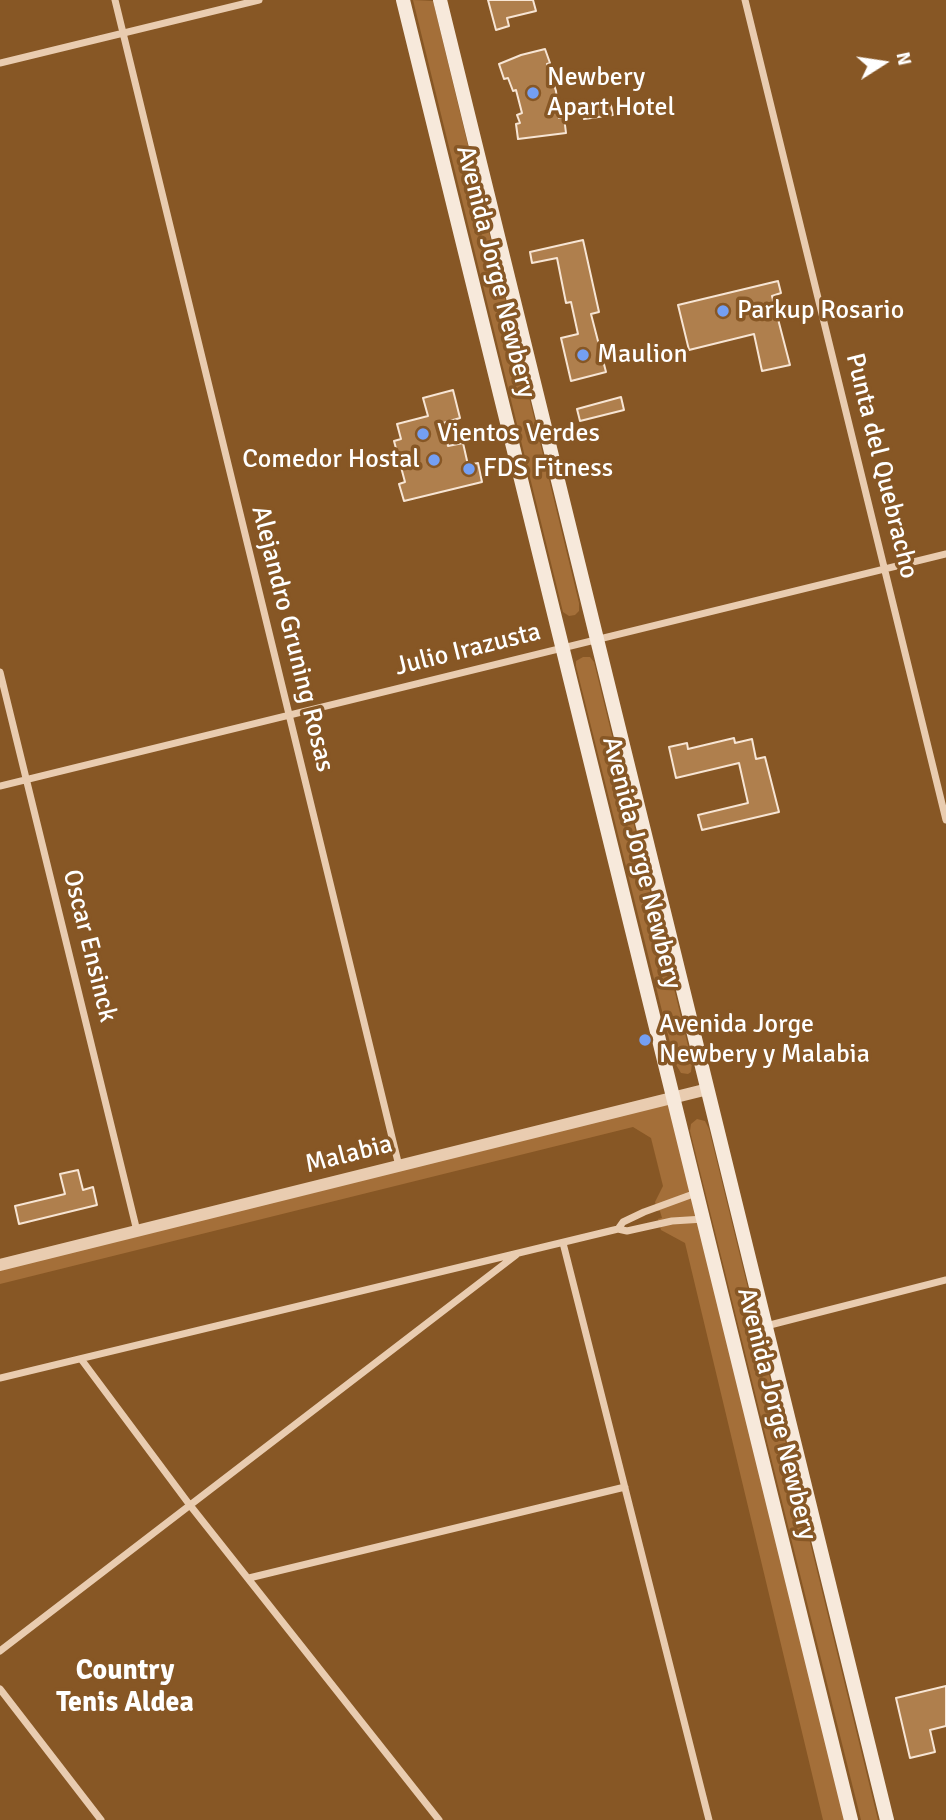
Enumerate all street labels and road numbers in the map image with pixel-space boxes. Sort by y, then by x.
street label: Avenida Jorge Newbery [449,143,541,401]
street label: Punta del Quebracho [838,350,924,582]
street label: Alejandro Gruning Rosas [244,503,340,775]
street label: Julio Irazusta [392,617,544,683]
street label: Avenida Jorge Newbery [595,734,687,992]
street label: Oscar Ensinck [55,867,123,1025]
street label: Malabia [302,1129,396,1181]
street label: Avenida Jorge Newbery [730,1285,822,1543]

